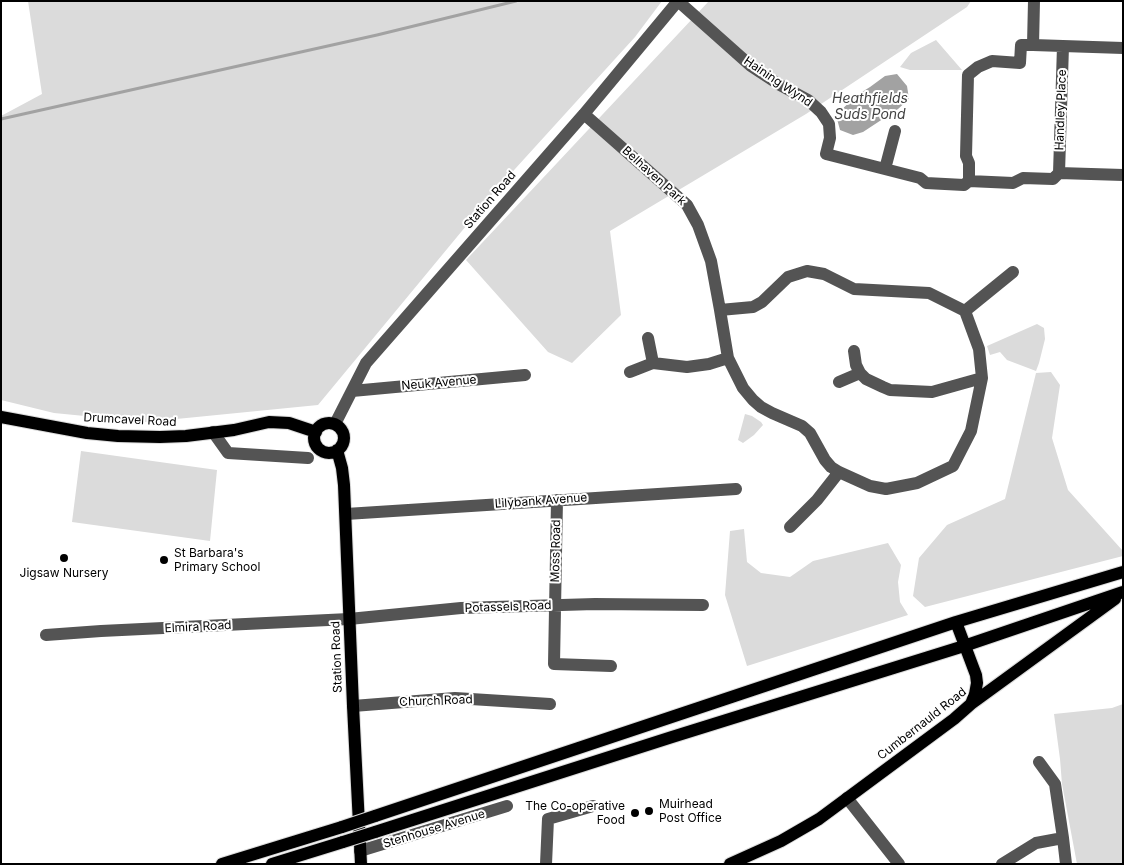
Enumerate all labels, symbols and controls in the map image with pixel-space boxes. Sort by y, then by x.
street label: Haining Wynd [741,54,815,110]
street label: Handley Place [1052,69,1070,151]
water label: Heathfields Suds Pond [832,91,908,124]
street label: Belhaven Park [619,144,689,208]
street label: Station Road [461,168,519,232]
street label: Neuk Avenue [401,373,477,393]
street label: Drumcavel Road [83,410,177,430]
street label: Lilybank Avenue [494,491,588,511]
street label: Moss Road [548,519,564,583]
place label: St Barbara's Primary School [174,546,260,574]
marker: Jigsaw Nursery [58,552,70,564]
marker: St Barbara's Primary School [158,554,170,566]
place label: Jigsaw Nursery [20,566,108,580]
street label: Potassels Road [464,598,552,616]
street label: Elmira Road [164,618,232,636]
street label: Station Road [329,621,345,693]
street label: Cumbernauld Road [875,685,969,763]
street label: Church Road [399,693,473,709]
place label: Muirhead Post Office [659,797,722,825]
place label: The Co-operative Food [525,799,625,827]
marker: Muirhead Post Office [643,805,655,817]
street label: Stenhouse Avenue [381,807,487,851]
marker: The Co-operative Food [629,807,641,819]

